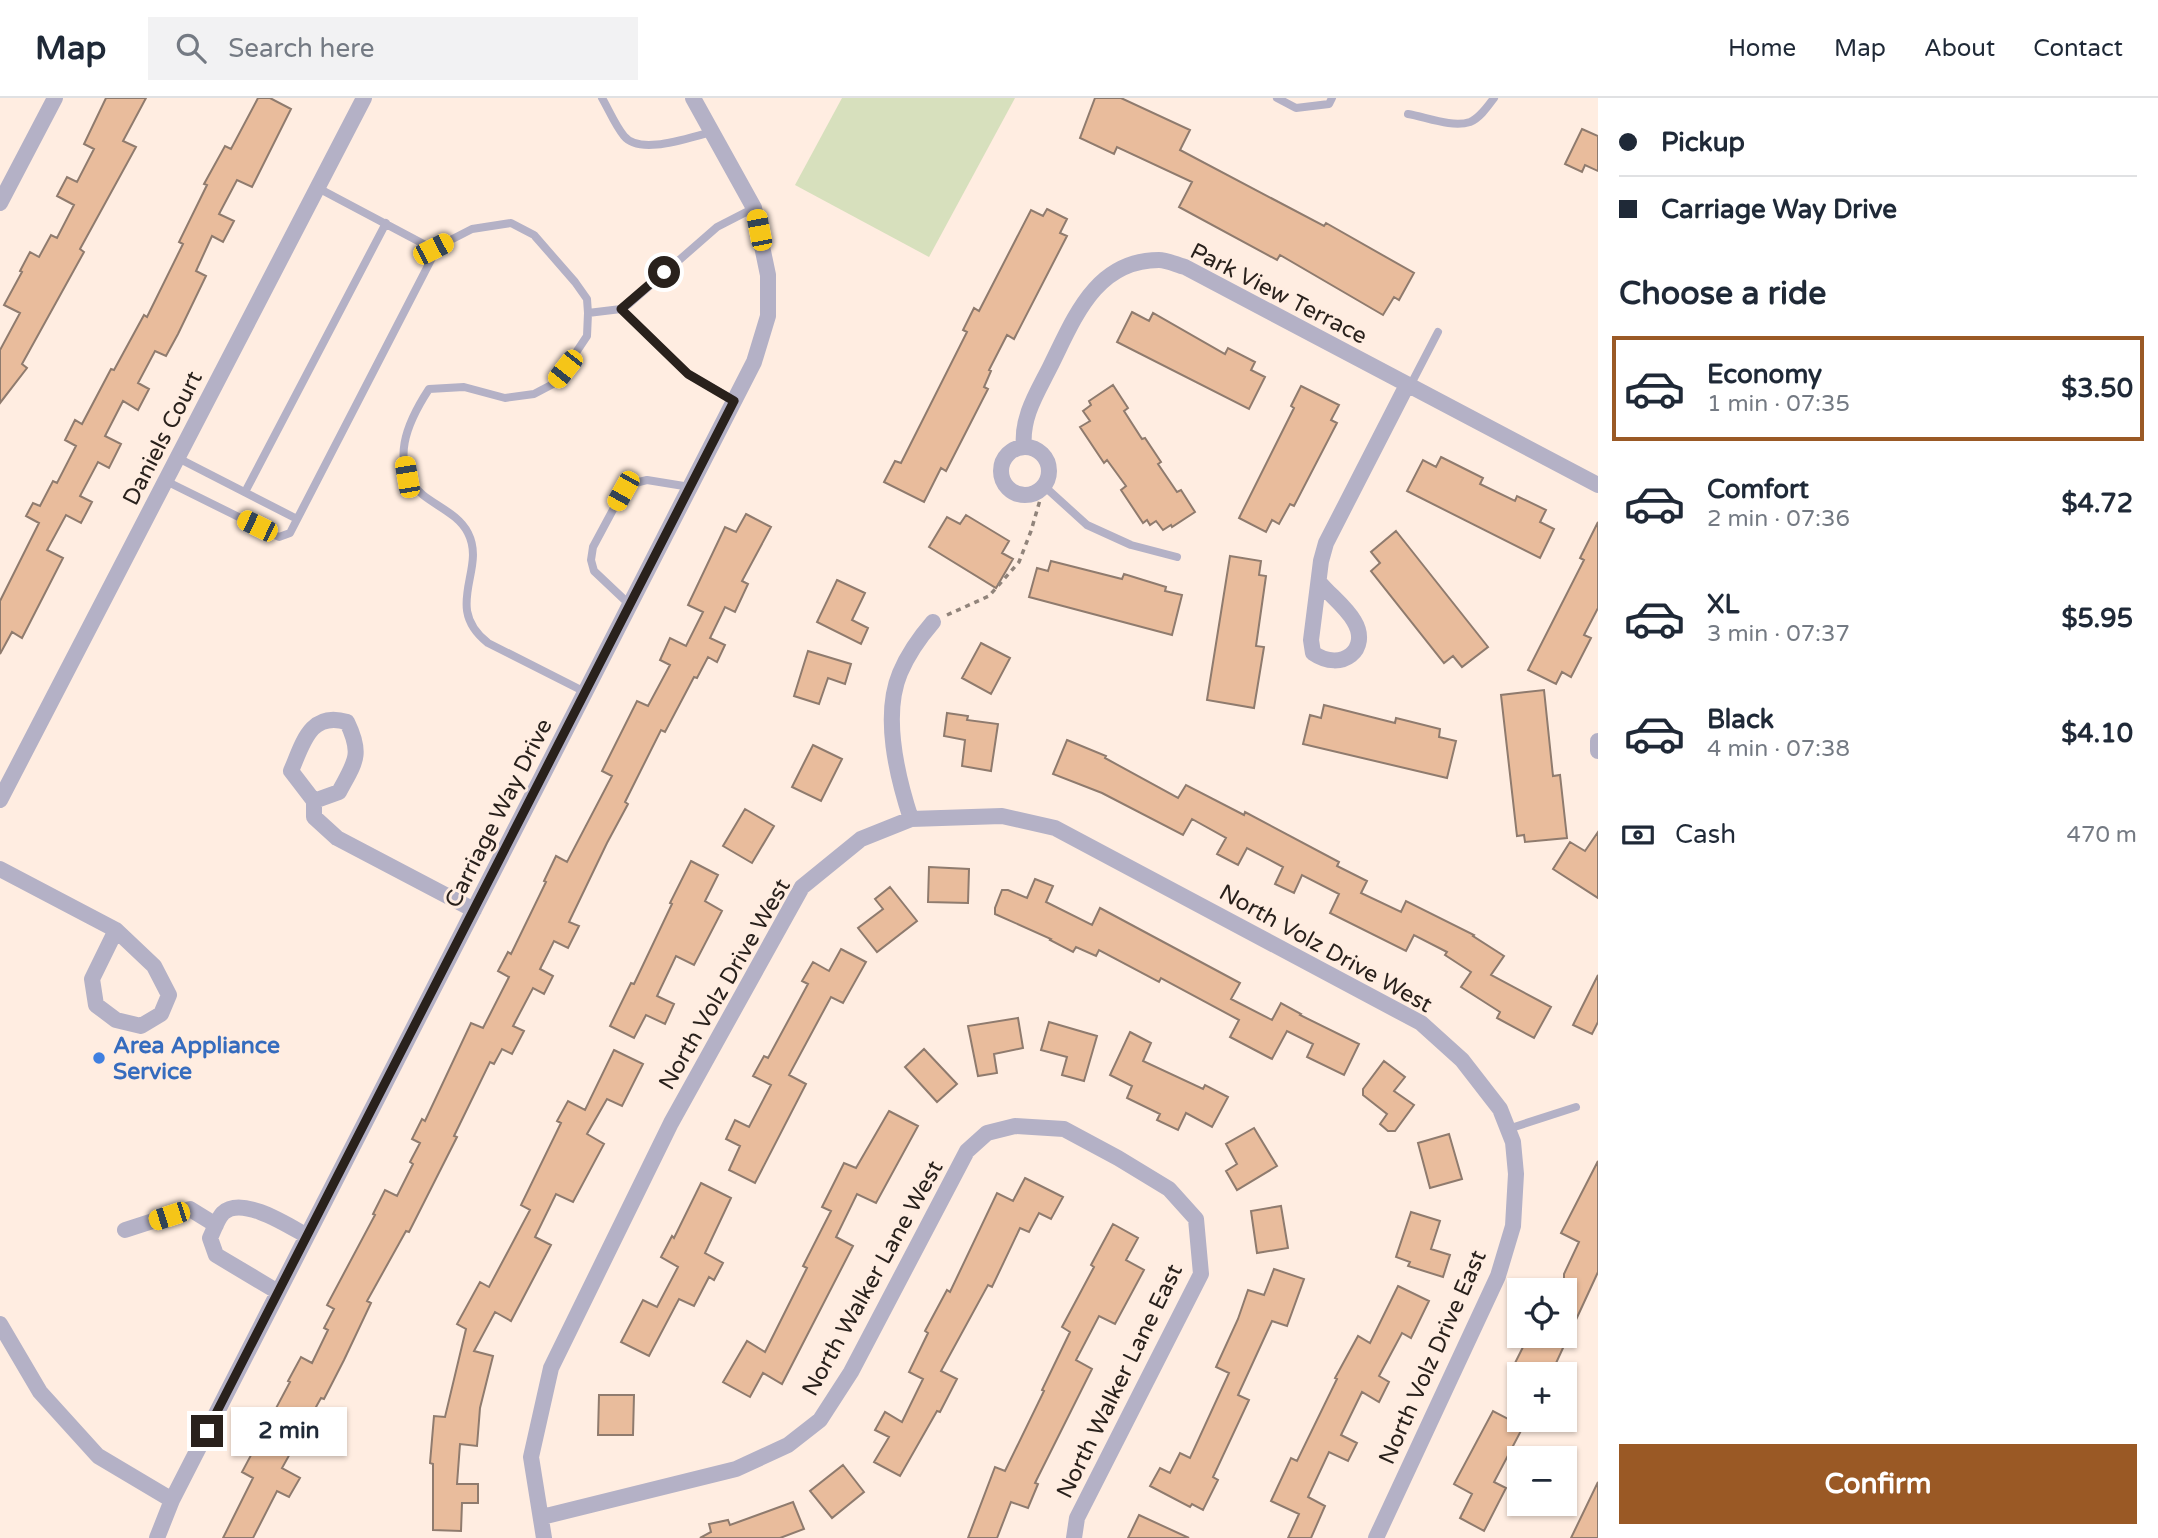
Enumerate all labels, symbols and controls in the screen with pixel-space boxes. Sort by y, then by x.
search box [148,17,638,80]
text: Map [35,29,106,68]
icon: search [172,29,210,67]
text: Search here [228,33,374,64]
text: Home [1728,34,1796,63]
text: Map [1834,34,1886,63]
text: About [1924,34,1995,63]
text: Contact [2033,34,2123,63]
text: Pickup [1661,127,1745,158]
text: Carriage Way Drive [1661,194,1897,225]
car [745,207,774,253]
car [410,230,457,268]
street label: Park View Terrace [1185,237,1372,351]
route start [648,256,680,288]
text: Choose a ride [1619,275,1826,313]
car [544,346,587,392]
icon: car [1623,357,1686,420]
text: Economy [1707,359,1822,390]
street label: Daniels Court [117,367,209,510]
text: $3.50 [2061,373,2133,404]
text: 1 min · 07:35 [1707,390,1850,418]
car [394,454,421,500]
car [604,468,643,514]
icon: car [1623,472,1686,535]
text: Comfort [1707,474,1809,505]
text: $4.72 [2061,488,2133,519]
text: 2 min · 07:36 [1707,505,1850,533]
car [234,507,281,545]
icon: car [1623,587,1686,650]
text: XL [1707,589,1739,620]
text: $5.95 [2061,603,2133,634]
text: 3 min · 07:37 [1707,620,1850,648]
icon: car [1623,702,1686,765]
text: Black [1707,704,1774,735]
street label: Carriage Way Drive [439,714,559,913]
text: $4.10 [2061,718,2133,749]
text: 4 min · 07:38 [1707,735,1850,763]
icon: cash [1619,816,1657,854]
text: Cash [1675,819,1736,850]
text: 470 m [2067,821,2137,849]
street label: North Volz Drive West [653,874,797,1095]
street label: North Volz Drive West [1214,879,1437,1019]
place label: Area Appliance Service [113,1032,280,1086]
marker: Area Appliance Service [91,1050,107,1066]
street label: North Walker Lane West [796,1156,949,1401]
car [146,1200,193,1232]
street label: North Volz Drive East [1373,1246,1493,1469]
street label: North Walker Lane East [1051,1260,1189,1503]
map controls [1507,1278,1577,1516]
button: locate [1507,1278,1577,1348]
button: + [1507,1362,1577,1432]
callout: 2 min [232,1406,347,1456]
route end [191,1415,223,1447]
text: 2 min [258,1417,320,1445]
button: Confirm [1619,1444,2137,1524]
button: − [1507,1446,1577,1516]

